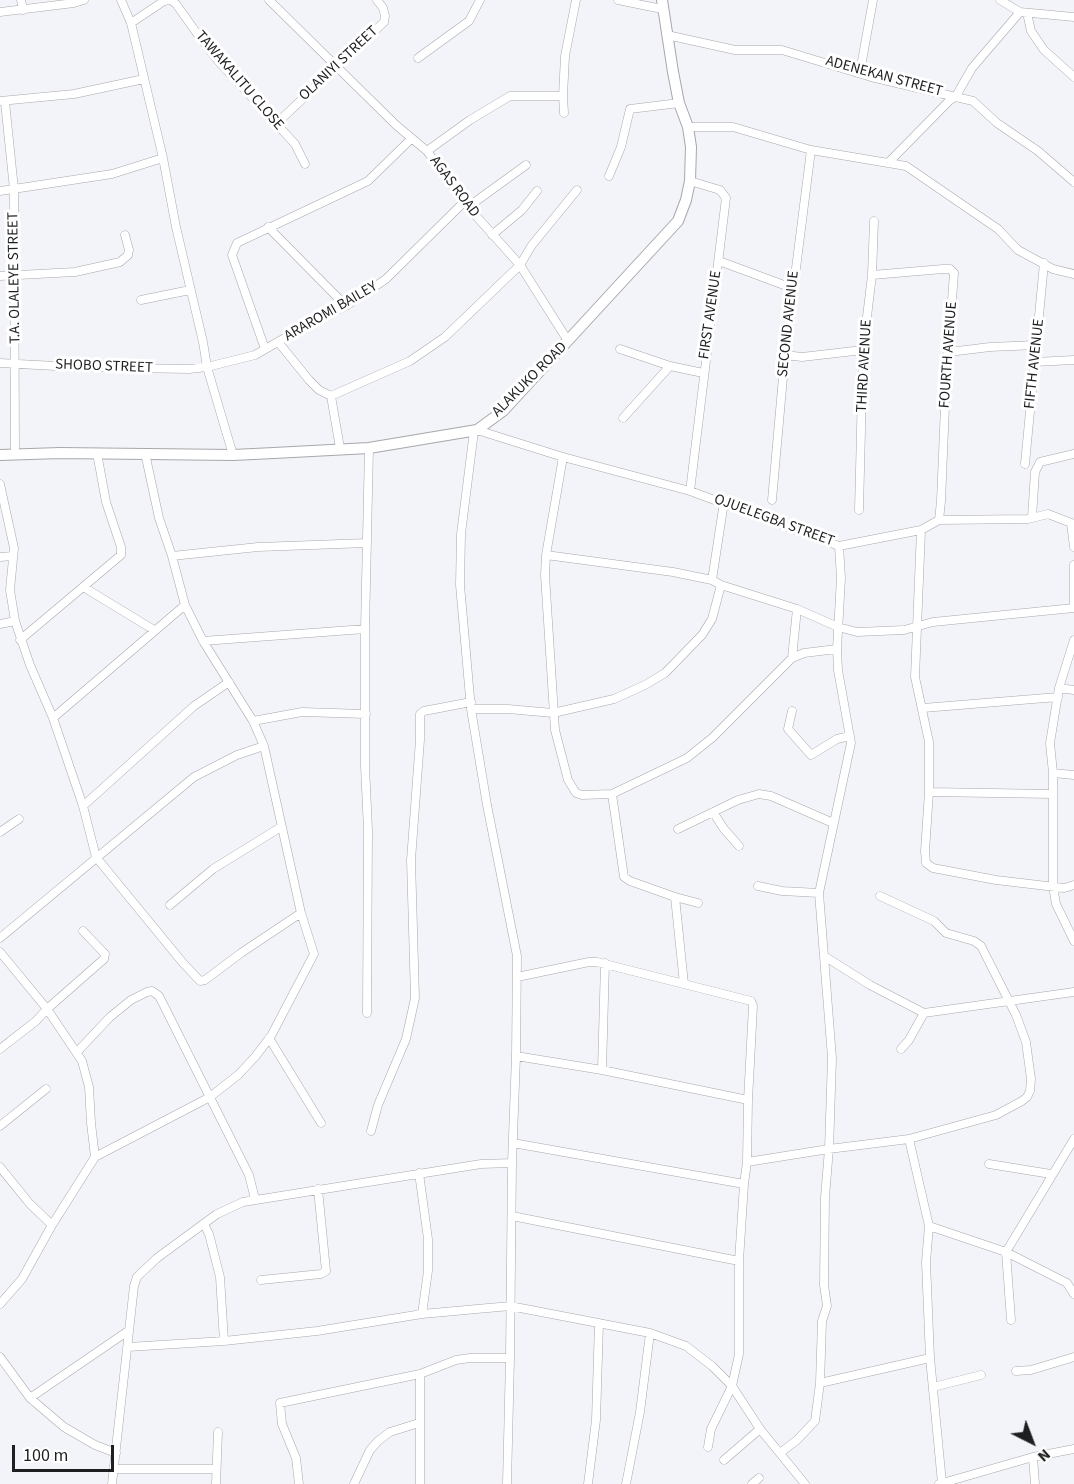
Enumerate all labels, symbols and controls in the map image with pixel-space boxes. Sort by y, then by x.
street label: OLANIYI STREET [296,23,382,105]
street label: TAWAKALITU CLOSE [191,28,287,134]
street label: ADENEKAN STREET [824,53,944,101]
street label: AGAS ROAD [425,153,483,221]
street label: T.A. OLALEYE STREET [5,212,25,344]
street label: FIRST AVENUE [696,270,726,360]
street label: SECOND AVENUE [774,270,804,378]
street label: ARAROMI BAILEY [281,278,381,346]
street label: FOURTH AVENUE [936,301,962,409]
street label: FIFTH AVENUE [1021,318,1049,410]
street label: THIRD AVENUE [854,319,876,413]
street label: ALAKUKO ROAD [489,339,571,421]
street label: SHOBO STREET [55,356,153,378]
street label: OJUELEGBA STREET [711,491,837,551]
north arrow [1002,1412,1062,1472]
scale bar [15,1433,117,1471]
text: 100 m [23,1443,68,1468]
text: N [1033,1444,1055,1467]

